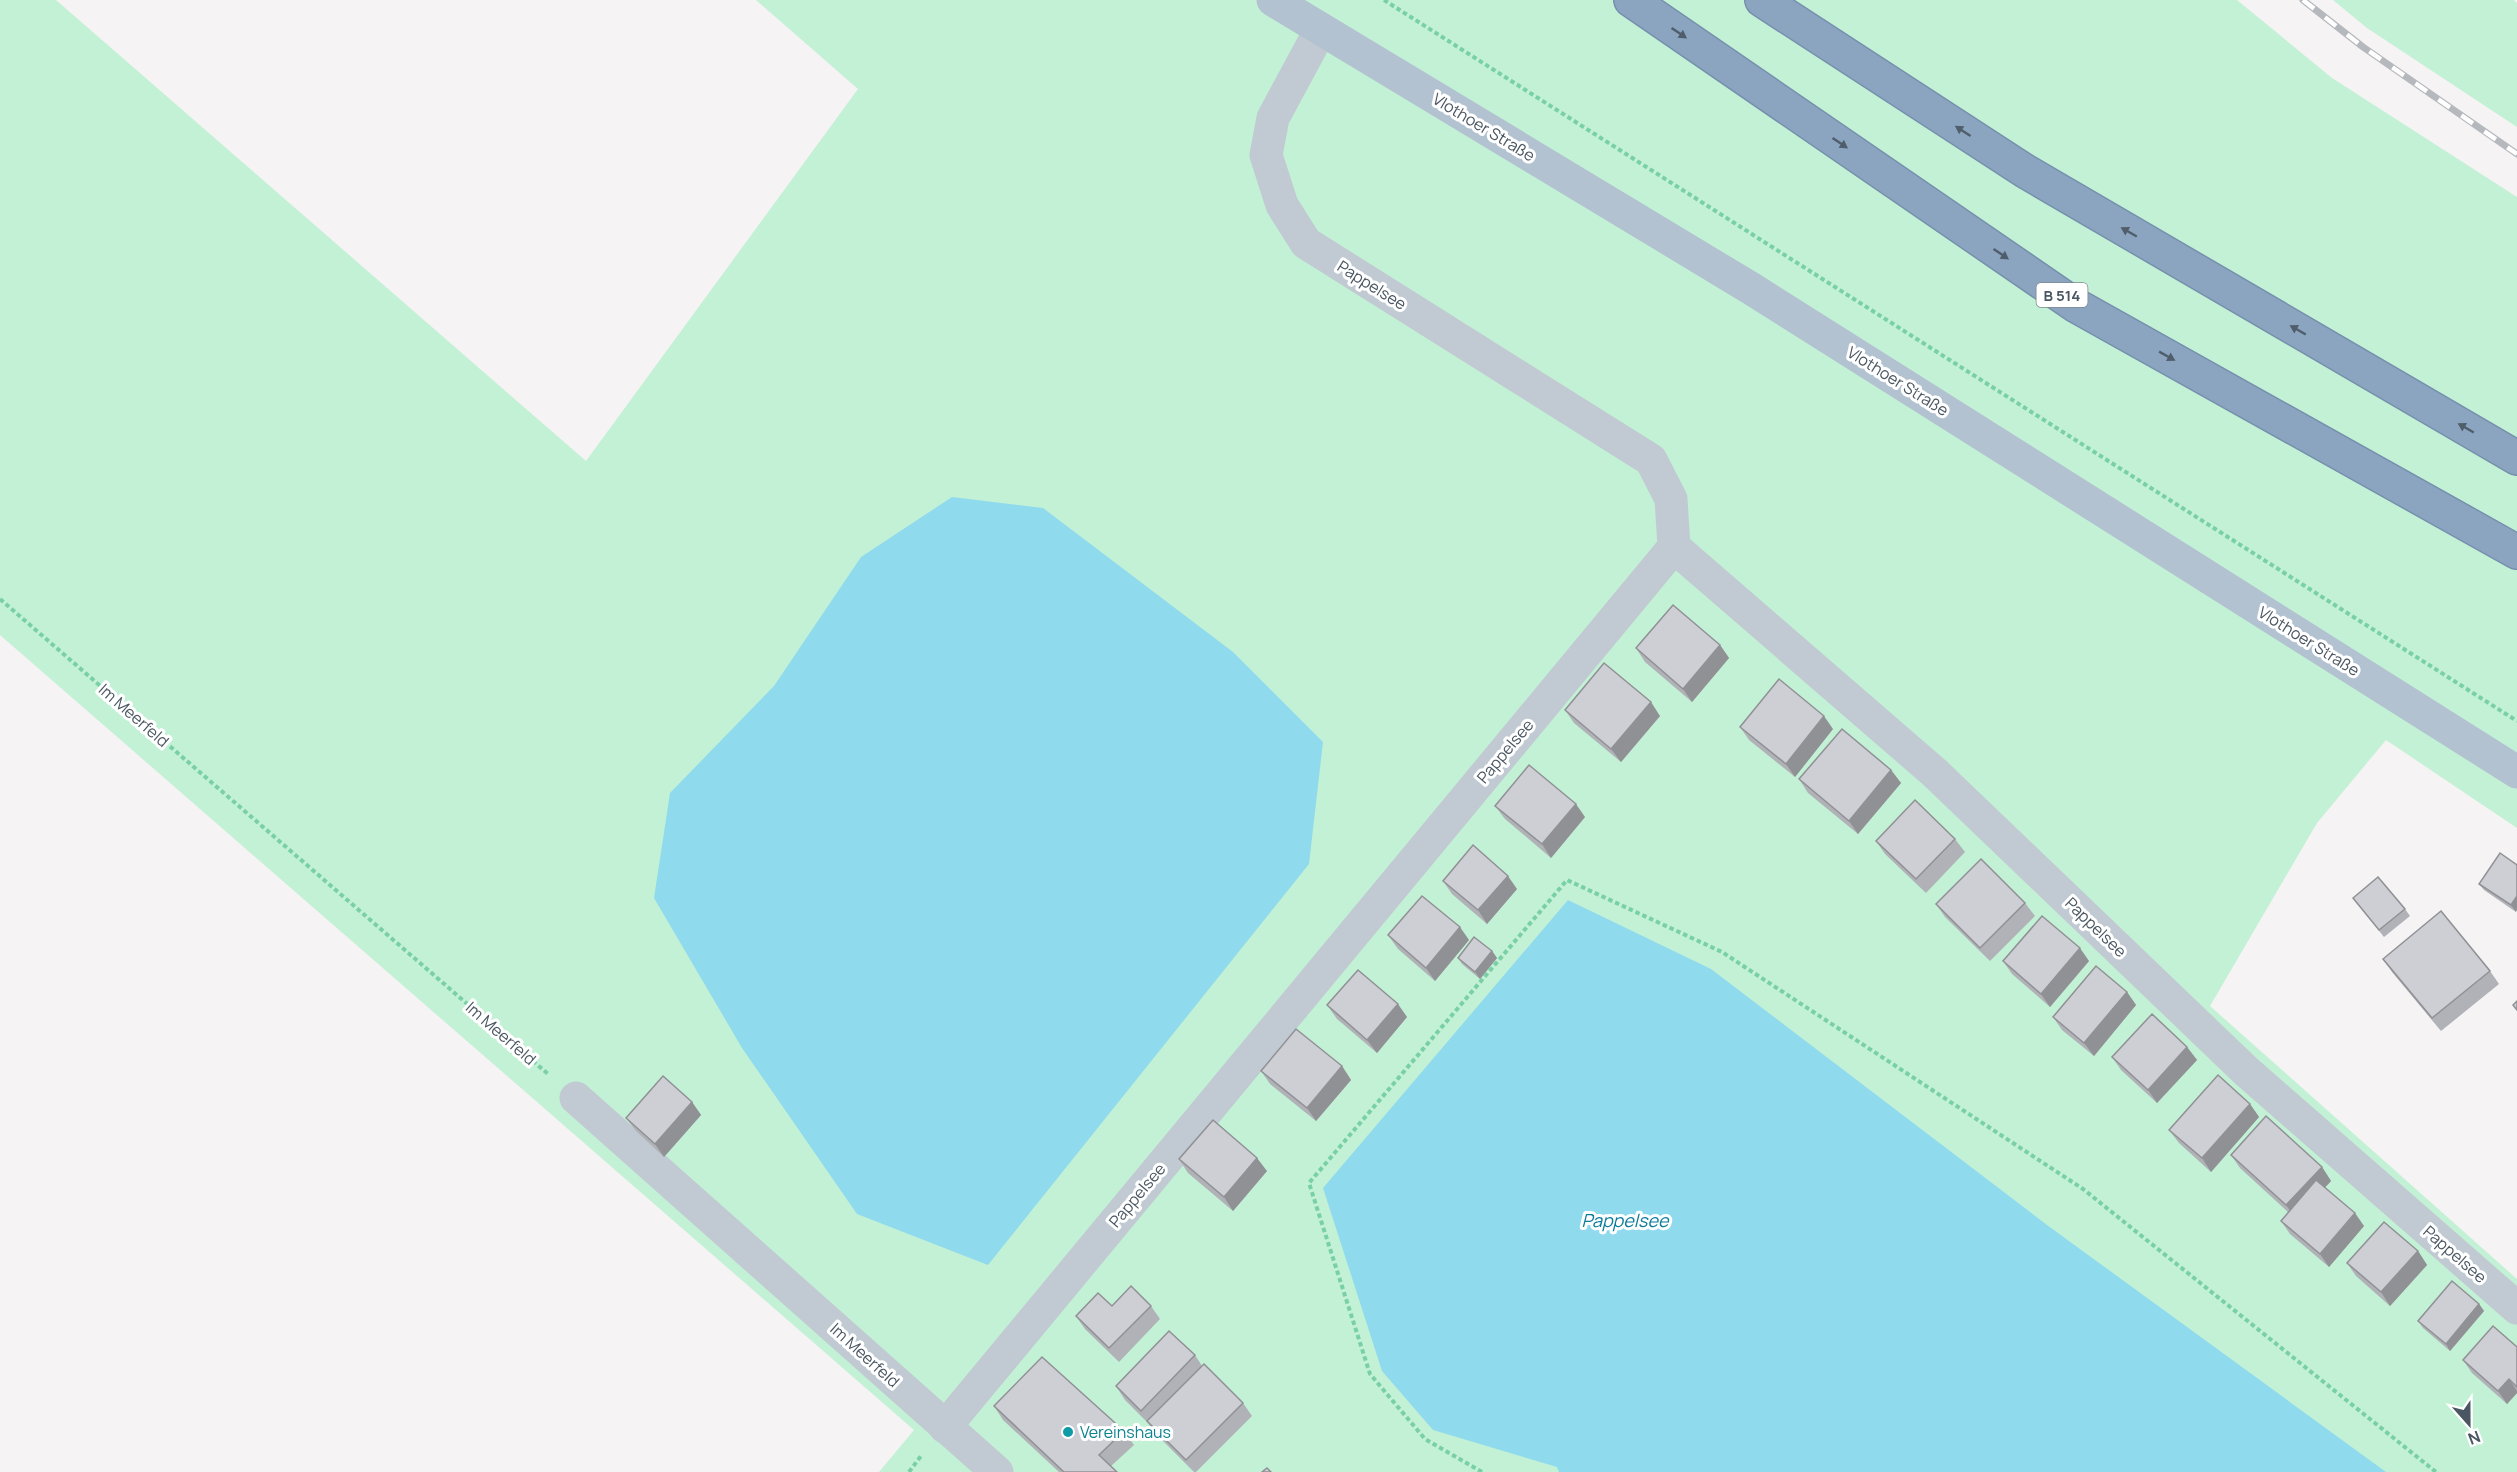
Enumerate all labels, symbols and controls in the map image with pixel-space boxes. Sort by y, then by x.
one-way arrow [1671,27,1687,39]
street label: Vlothoer Straße [1429,88,1539,166]
one-way arrow [1955,126,1971,137]
one-way arrow [1832,137,1848,148]
one-way arrow [2120,227,2137,237]
one-way arrow [1993,248,2009,259]
street label: Pappelsee [1333,255,1411,315]
road number: B 514 [2036,283,2088,307]
one-way arrow [2289,325,2306,335]
street label: Vlothoer Straße [1843,341,1953,421]
one-way arrow [2159,351,2176,361]
one-way arrow [2458,423,2475,433]
street label: Vlothoer Straße [2254,601,2364,681]
street label: Im Meerfeld [94,678,174,752]
street label: Pappelsee [1472,714,1538,788]
street label: Pappelsee [2061,892,2131,962]
street label: Im Meerfeld [461,996,541,1070]
street label: Pappelsee [1104,1158,1170,1232]
water label: Pappelsee [1582,1208,1670,1232]
street label: Pappelsee [2419,1220,2491,1288]
street label: Im Meerfeld [826,1318,904,1392]
north arrow [2439,1394,2499,1454]
place label: Vereinshaus [1080,1421,1171,1443]
marker: Vereinshaus [1061,1425,1075,1439]
text: N [2465,1426,2484,1450]

